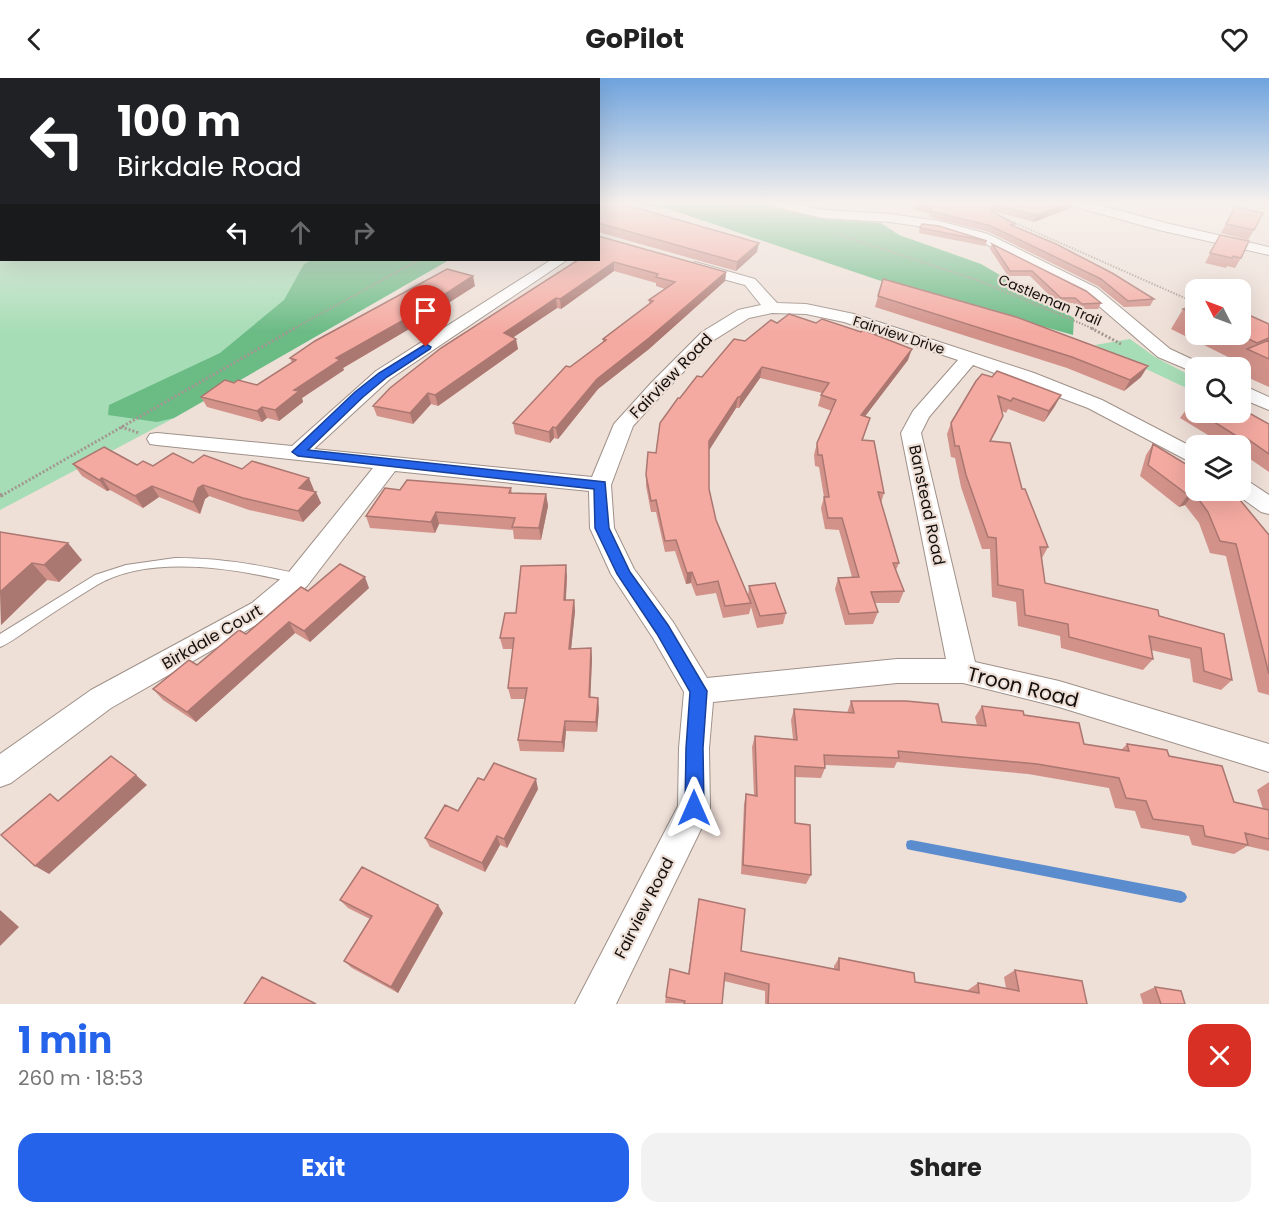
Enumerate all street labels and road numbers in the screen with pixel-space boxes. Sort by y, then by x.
street label: Castleman Trail [995,269,1105,331]
street label: Fairview Drive [851,311,948,359]
street label: Fairview Road [624,328,718,424]
street label: Banstead Road [903,443,951,567]
street label: Birkdale Court [158,599,267,675]
street label: Troon Road [964,660,1082,714]
street label: Fairview Road [609,854,679,962]

